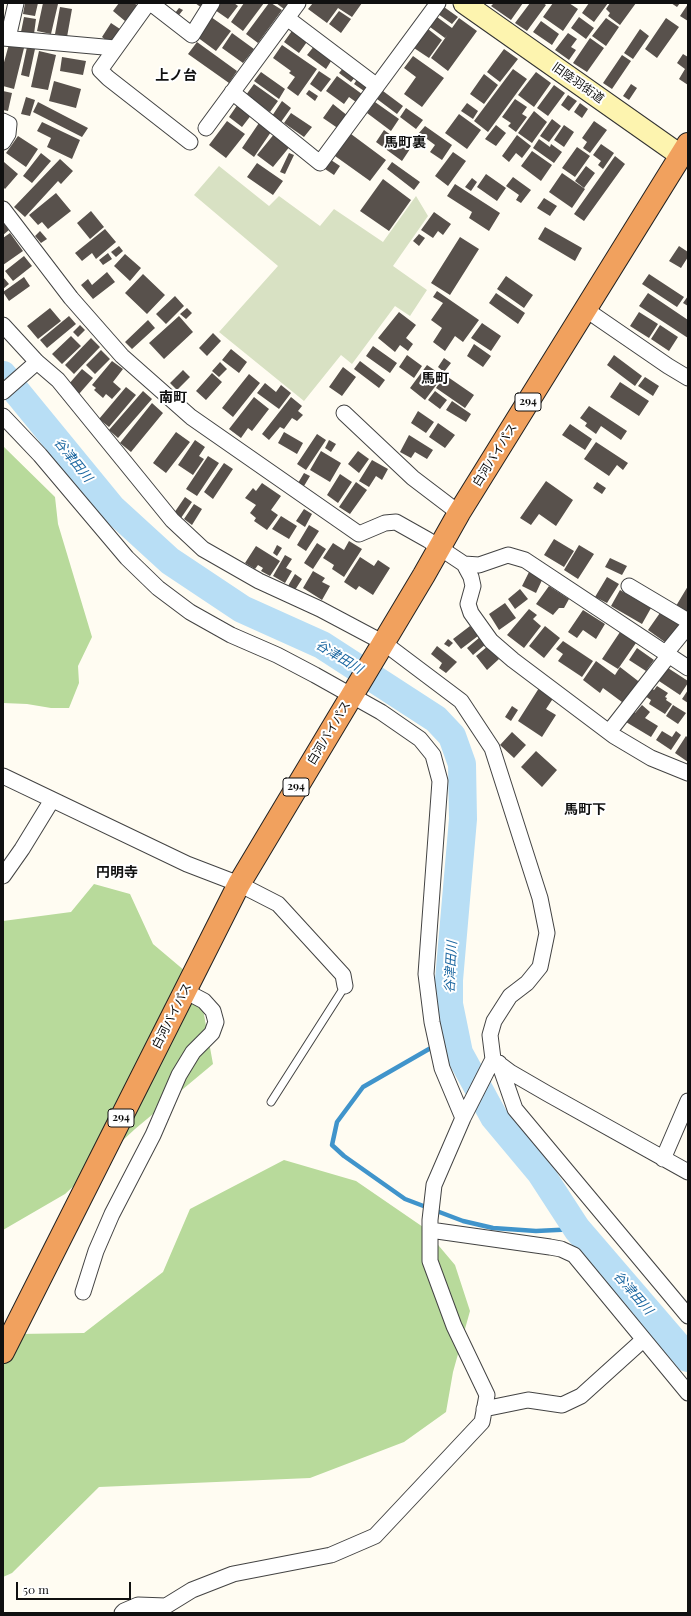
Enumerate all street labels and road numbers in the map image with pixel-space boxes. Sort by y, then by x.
street label: 旧陸羽街道 [549,60,607,106]
road number: 294 [515,393,541,411]
street label: 白河バイパス [470,421,520,489]
street label: 白河バイパス [304,698,354,768]
road number: 294 [283,778,309,796]
street label: 白河バイパス [149,981,195,1051]
road number: 294 [108,1109,134,1127]

